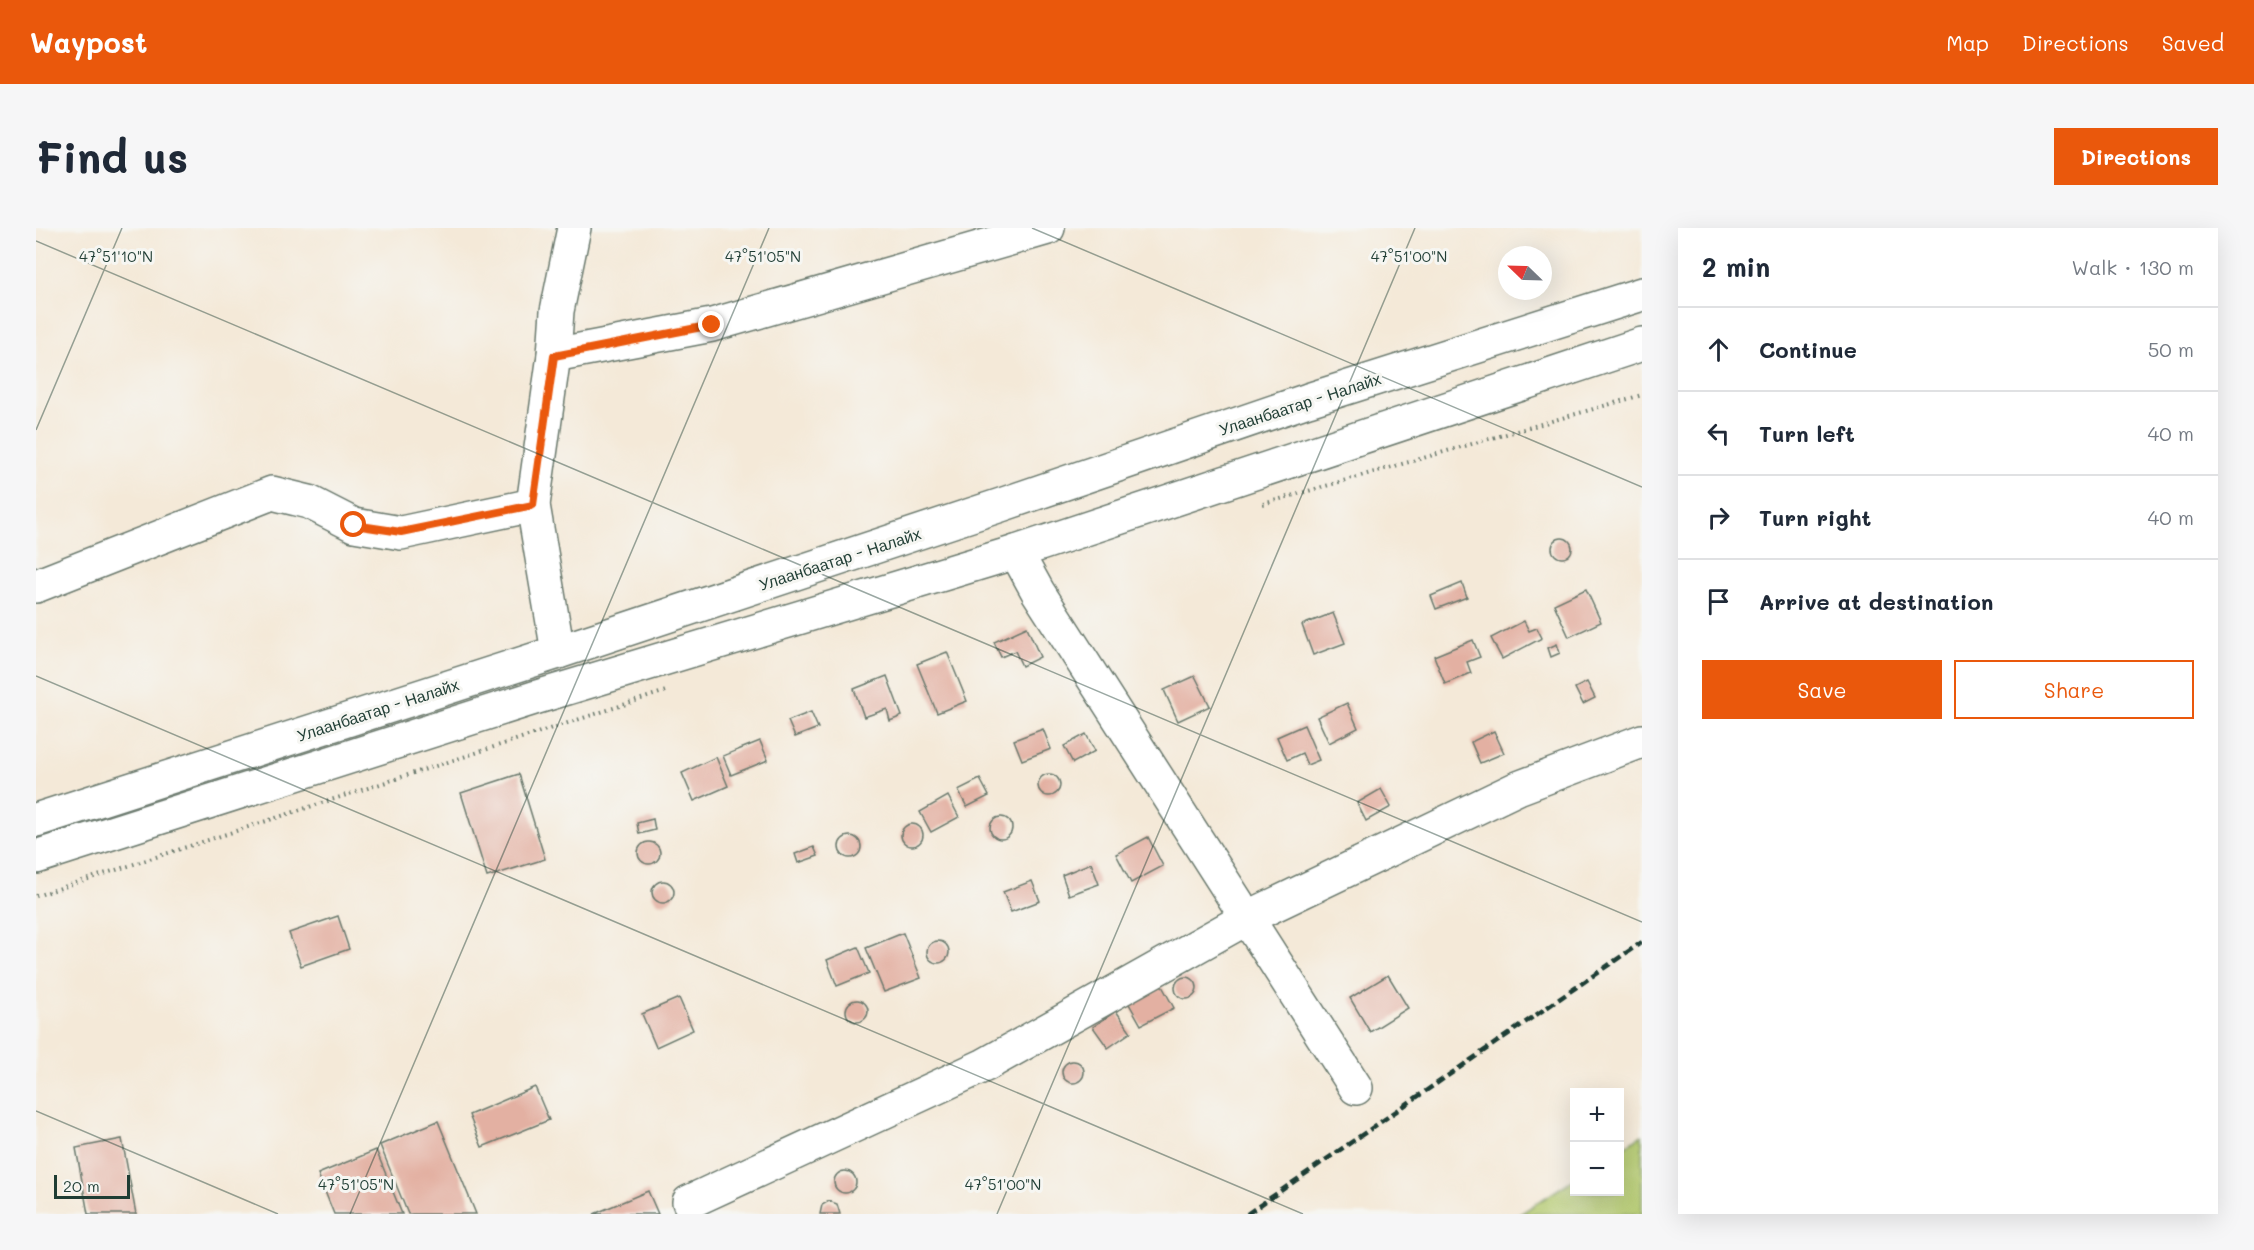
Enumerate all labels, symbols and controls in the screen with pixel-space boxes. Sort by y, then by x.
text: Waypost [30,24,147,60]
text: Map [1946,29,1989,56]
text: Directions [2022,29,2129,56]
text: Saved [2162,29,2224,56]
button: Directions [2054,128,2218,185]
text: Find us [36,129,188,184]
text: 47°51'10"N [79,246,153,266]
text: 47°51'05"N [725,246,801,266]
text: 47°51'00"N [1371,246,1447,266]
north arrow [1498,246,1552,300]
text: 2 min [1702,250,1770,284]
text: Walk · 130 m [2071,254,2194,280]
route end [698,311,724,337]
icon: ahead [1702,333,1735,366]
text: Continue [1759,335,1857,364]
text: 50 m [2148,336,2194,362]
street label: Улаанбаатар - Налайх [1216,367,1383,440]
icon: left [1702,417,1735,450]
text: Turn left [1759,419,1855,448]
text: 40 m [2148,420,2194,446]
icon: right [1702,501,1735,534]
text: Turn right [1759,503,1871,532]
text: 40 m [2148,504,2194,530]
route start [340,511,366,537]
street label: Улаанбаатар - Налайх [756,522,923,595]
icon: arrive [1702,585,1735,618]
text: Arrive at destination [1759,587,1994,616]
button: Save [1702,660,1942,719]
button: Share [1954,660,2194,719]
street label: Улаанбаатар - Налайх [294,673,461,746]
map controls [1570,1088,1624,1196]
button: + [1570,1088,1624,1142]
button: − [1570,1142,1624,1196]
scale bar [54,1172,130,1200]
text: 47°51'05"N [318,1174,394,1194]
text: 47°51'00"N [965,1174,1041,1194]
text: 20 m [63,1175,100,1196]

